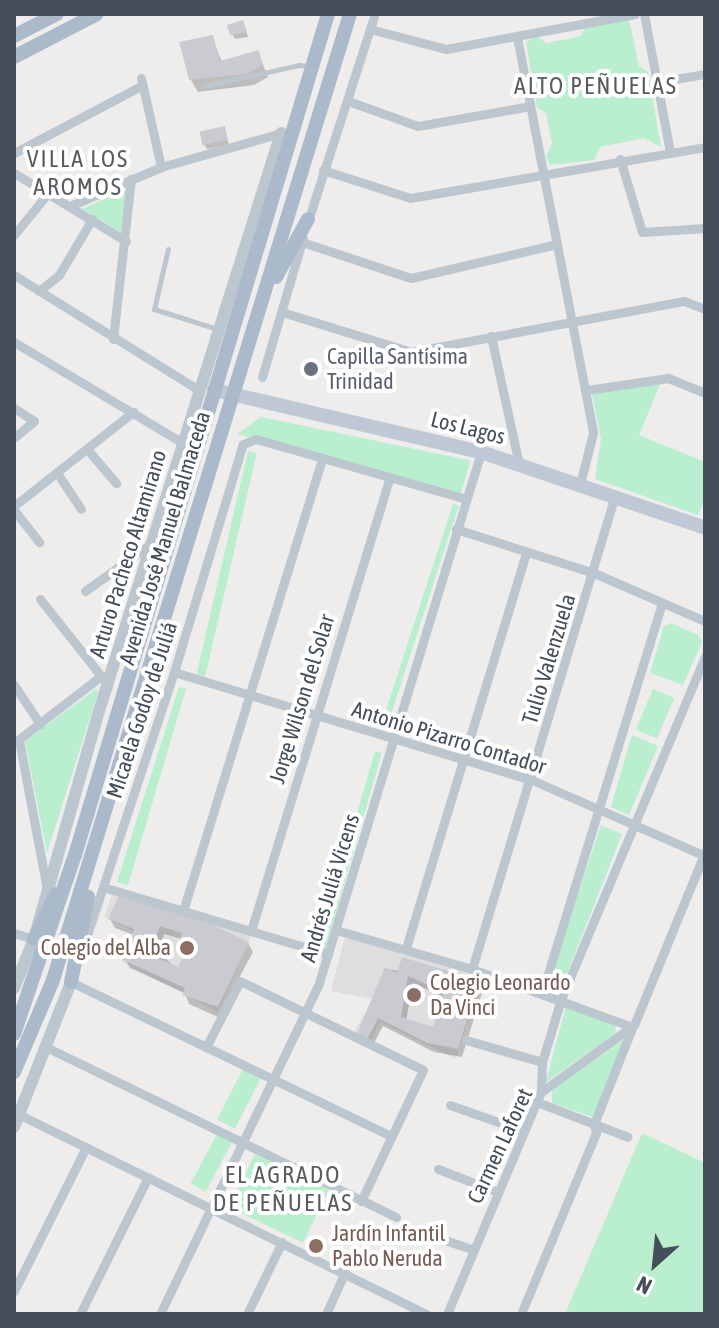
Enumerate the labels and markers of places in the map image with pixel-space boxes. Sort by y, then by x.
place label: Capilla Santísima Trinidad [327,343,468,394]
marker: Capilla Santísima Trinidad [302,360,320,378]
place label: Colegio del Alba [41,935,171,961]
marker: Colegio del Alba [178,939,196,957]
place label: Colegio Leonardo Da Vinci [430,969,571,1020]
marker: Colegio Leonardo Da Vinci [405,986,423,1004]
place label: Jardín Infantil Pablo Neruda [332,1220,445,1272]
marker: Jardín Infantil Pablo Neruda [307,1237,325,1255]

